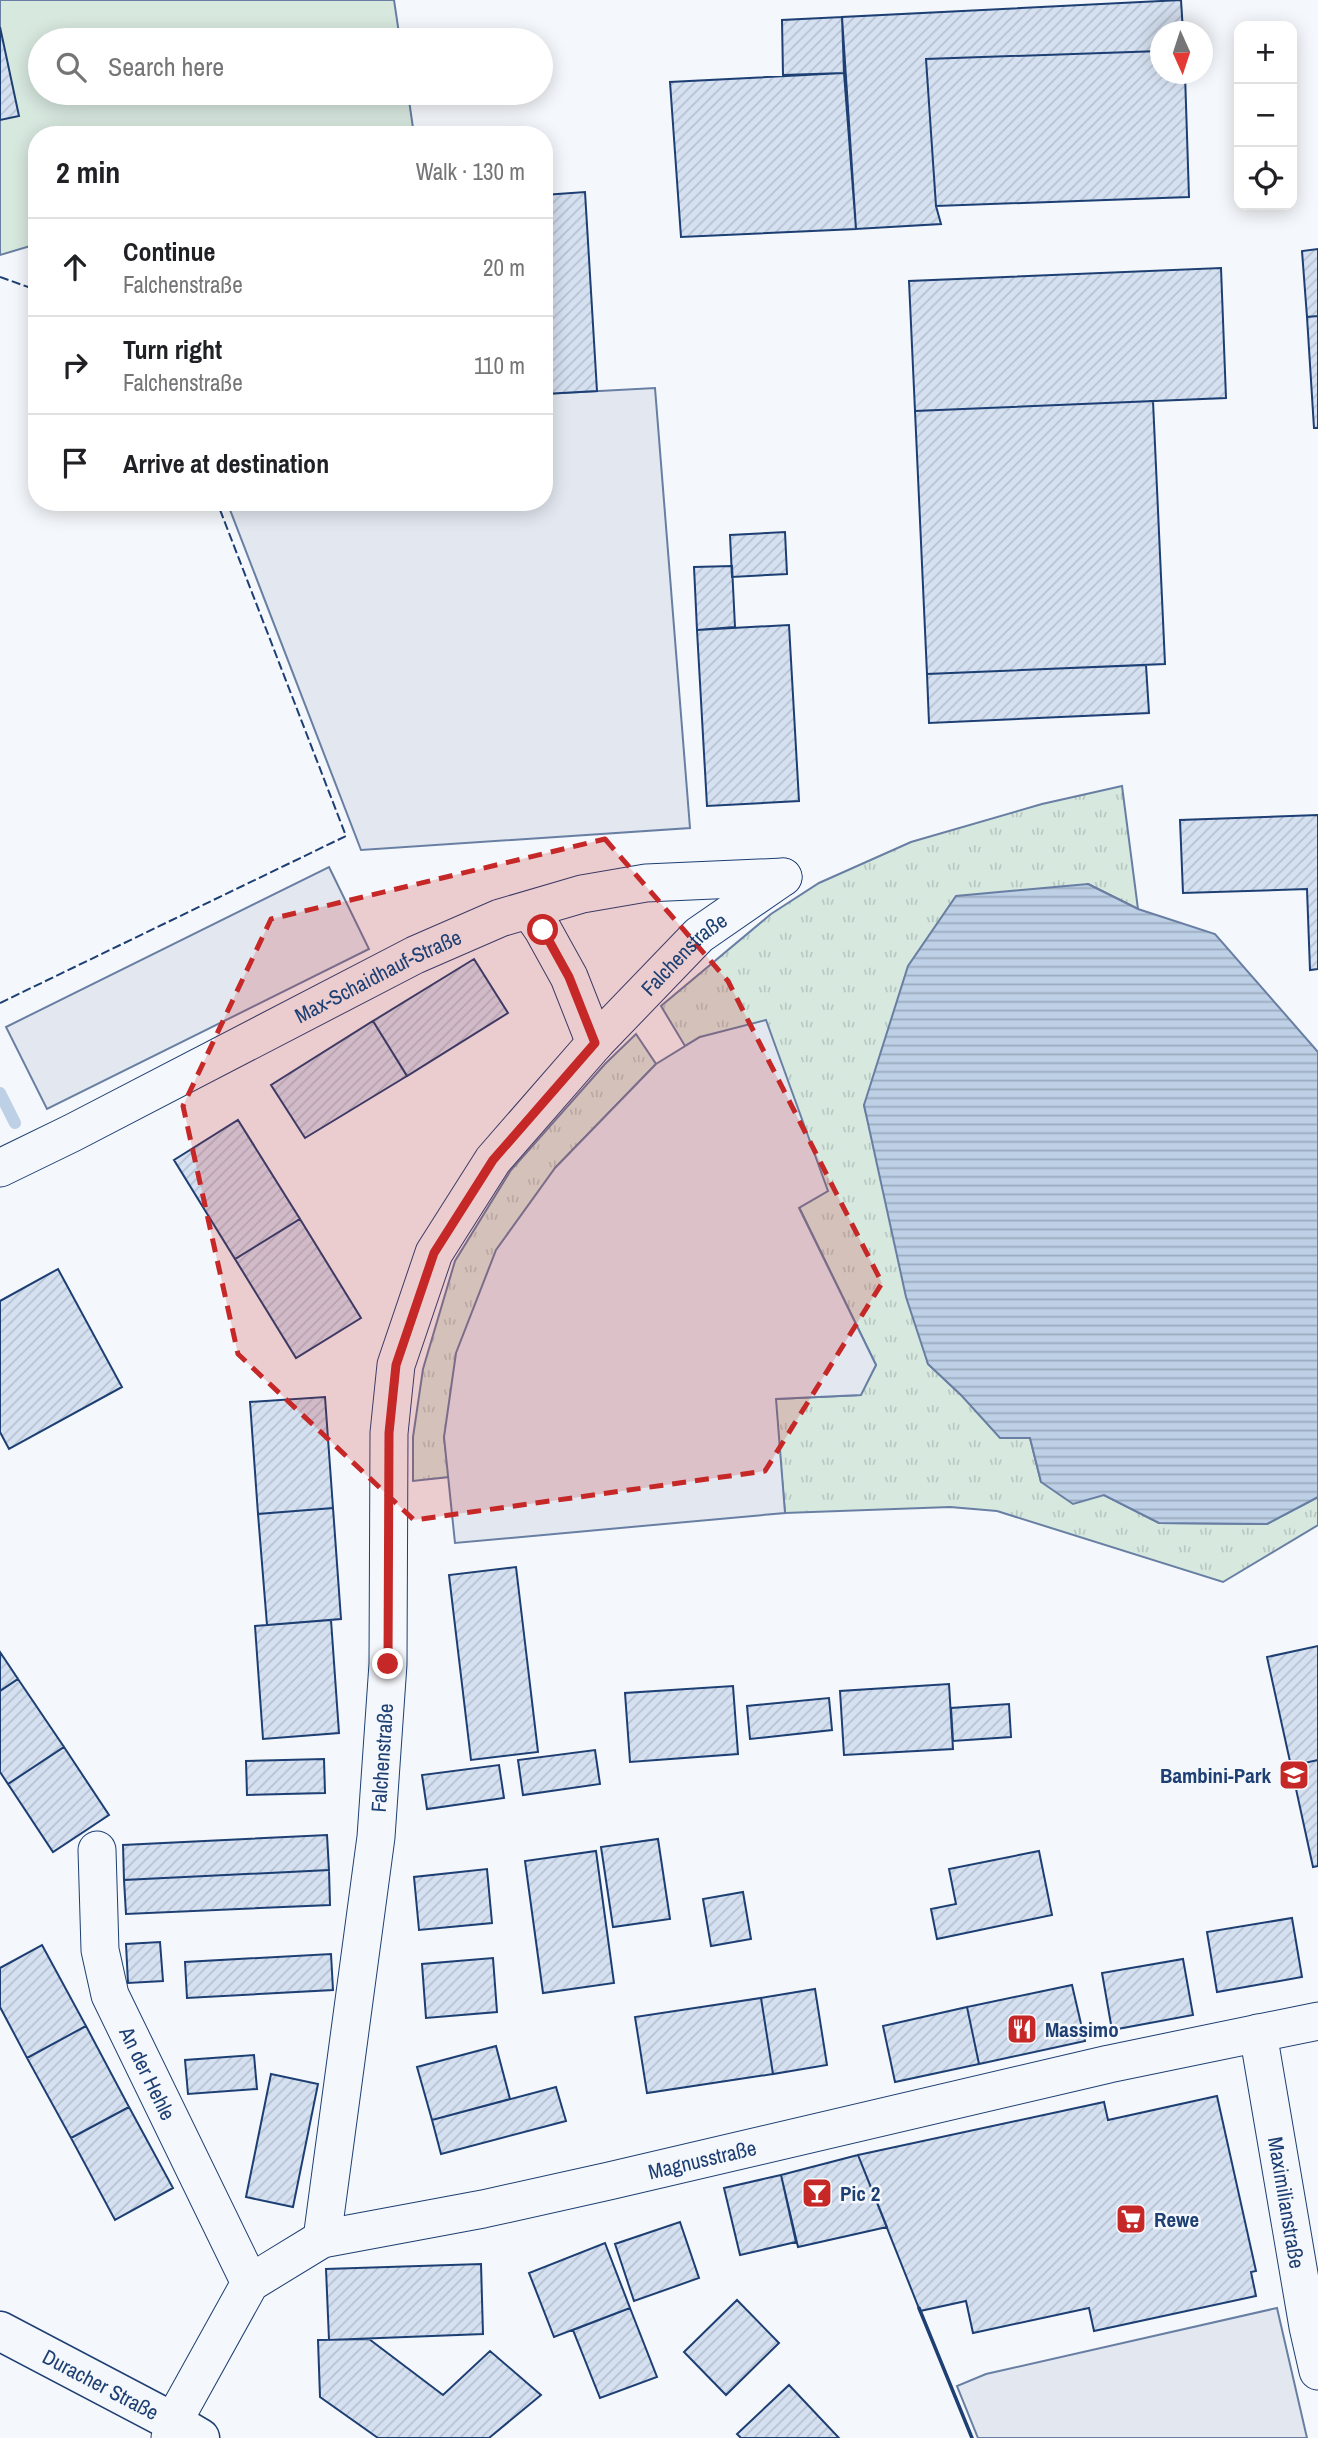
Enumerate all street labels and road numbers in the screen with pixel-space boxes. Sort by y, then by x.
street label: Falchenstraße [634,906,733,1002]
street label: Max-Schaidhauf-Straße [289,922,466,1030]
street label: Falchenstraße [363,1702,400,1813]
street label: An der Hehle [113,2021,183,2125]
street label: Magnusstraße [645,2133,759,2186]
street label: Maximilianstraße [1261,2135,1312,2271]
street label: Duracher Straße [38,2342,164,2427]

